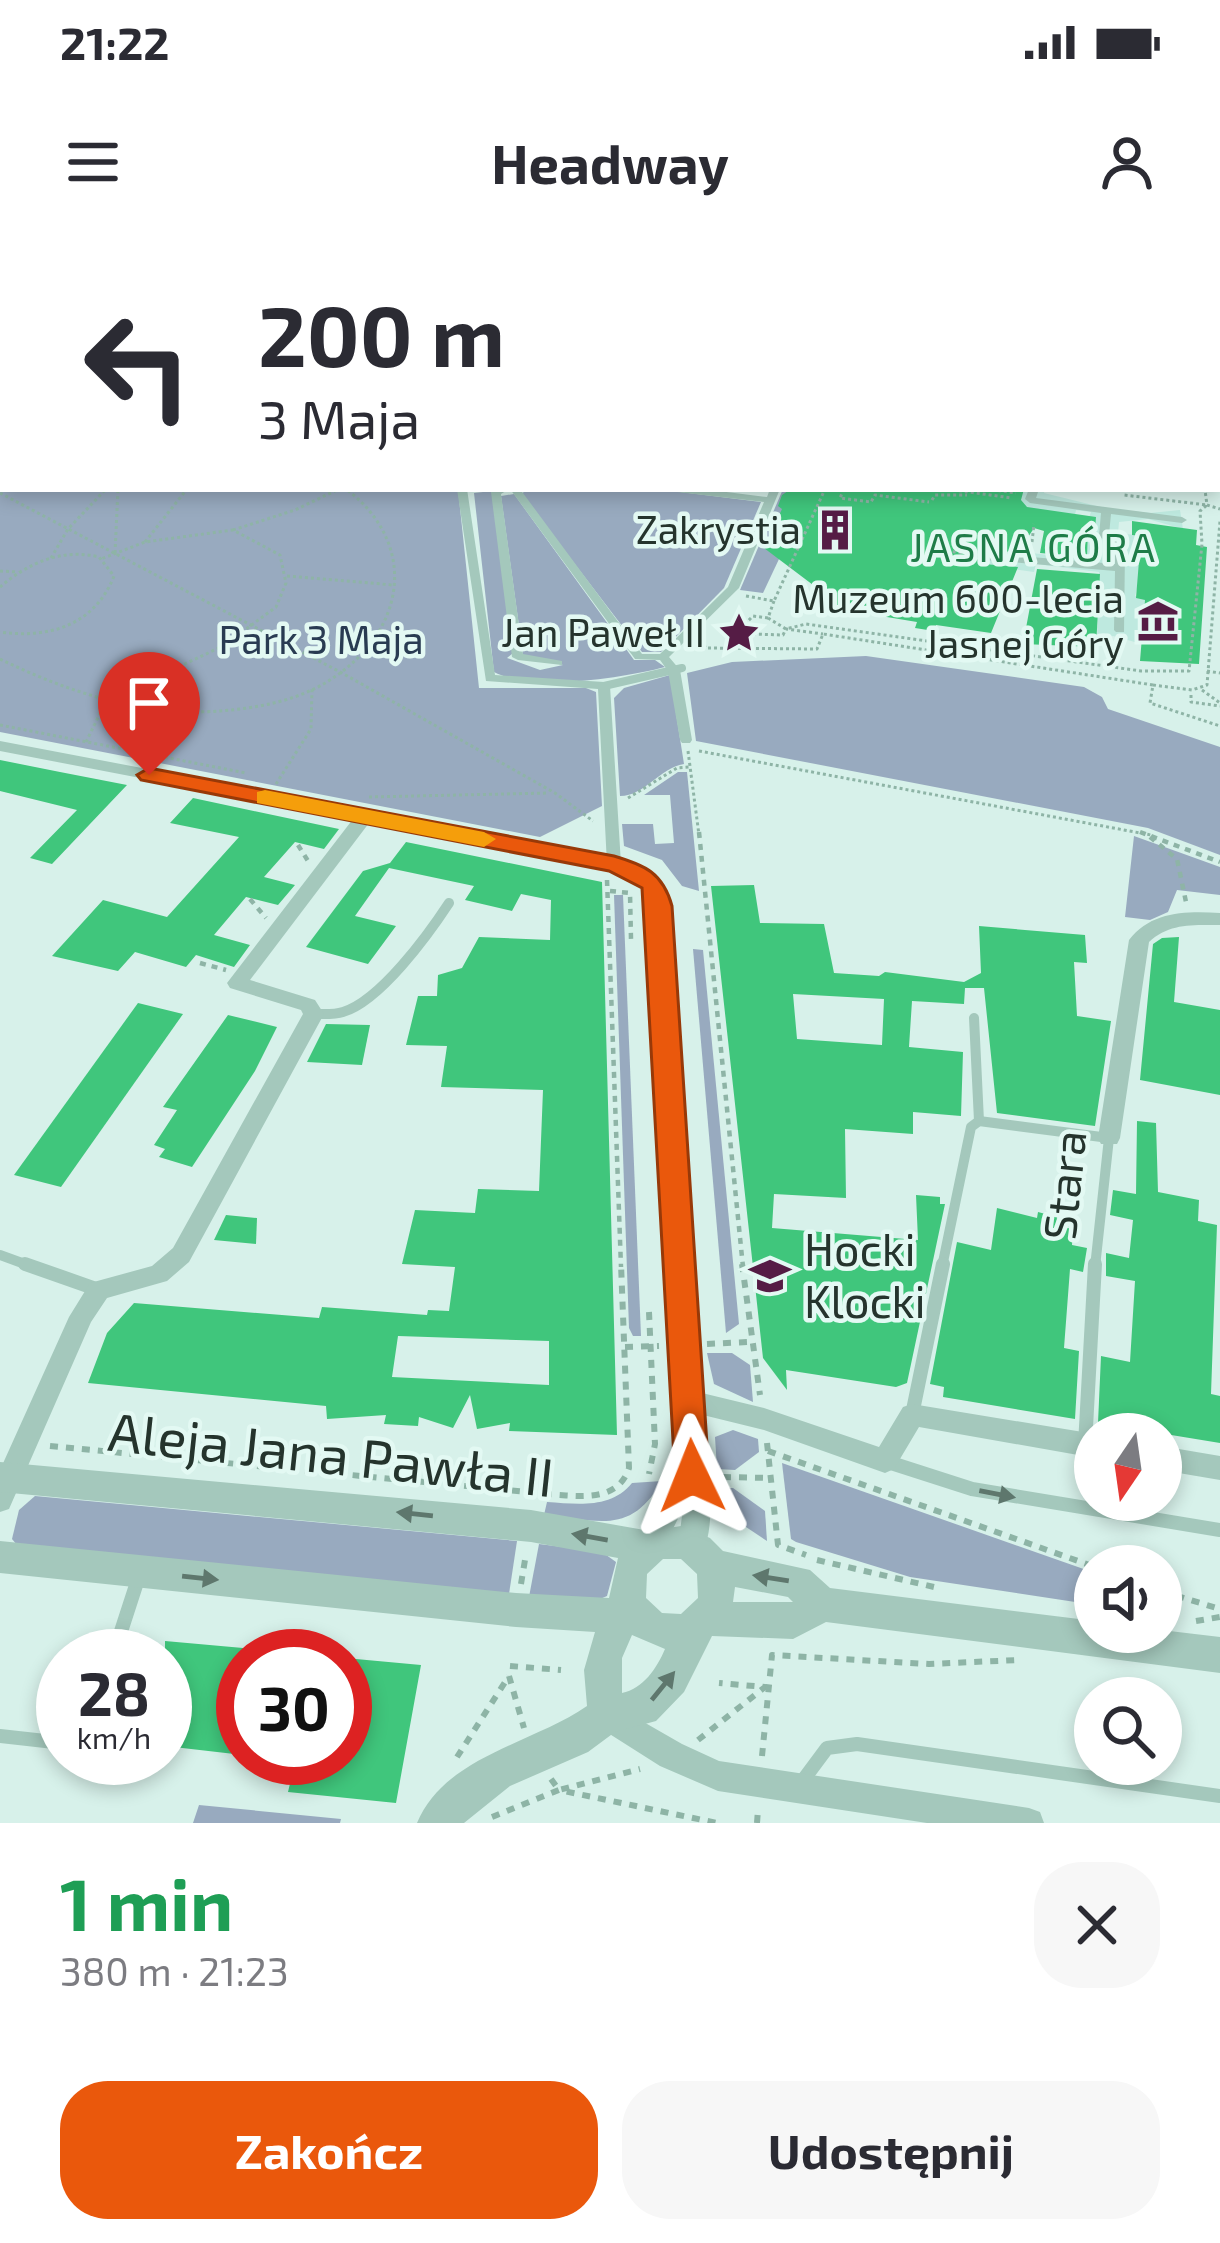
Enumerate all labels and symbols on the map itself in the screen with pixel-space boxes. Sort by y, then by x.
place label: Zakrystia [636,505,801,552]
building icon: Zakrystia [812,507,858,553]
district label: JASNA GÓRA [910,523,1158,570]
place label: Muzeum 600-lecia Jasnej Góry [792,574,1124,666]
museum icon: Muzeum 600-lecia Jasnej Góry [1135,598,1181,644]
place label: Jan Paweł II [501,608,705,655]
place icon: Jan Paweł II [716,610,762,656]
park label: Park 3 Maja [218,615,424,662]
pin [98,652,200,775]
street label: Stara [1030,1127,1096,1242]
place label: Hocki Klocki [804,1221,926,1327]
school or university icon: Hocki Klocki [747,1253,793,1299]
street label: Aleja Jana Pawła II [105,1397,557,1509]
position arrow [629,1413,755,1539]
north arrow [1074,1413,1182,1521]
one-way arrow [979,1485,1016,1504]
one-way arrow [395,1504,433,1523]
one-way arrow [571,1527,609,1545]
one-way arrow [751,1568,789,1587]
one-way arrow [182,1569,219,1588]
speed limit sign: 30 [216,1629,372,1785]
one-way arrow [650,1670,675,1701]

